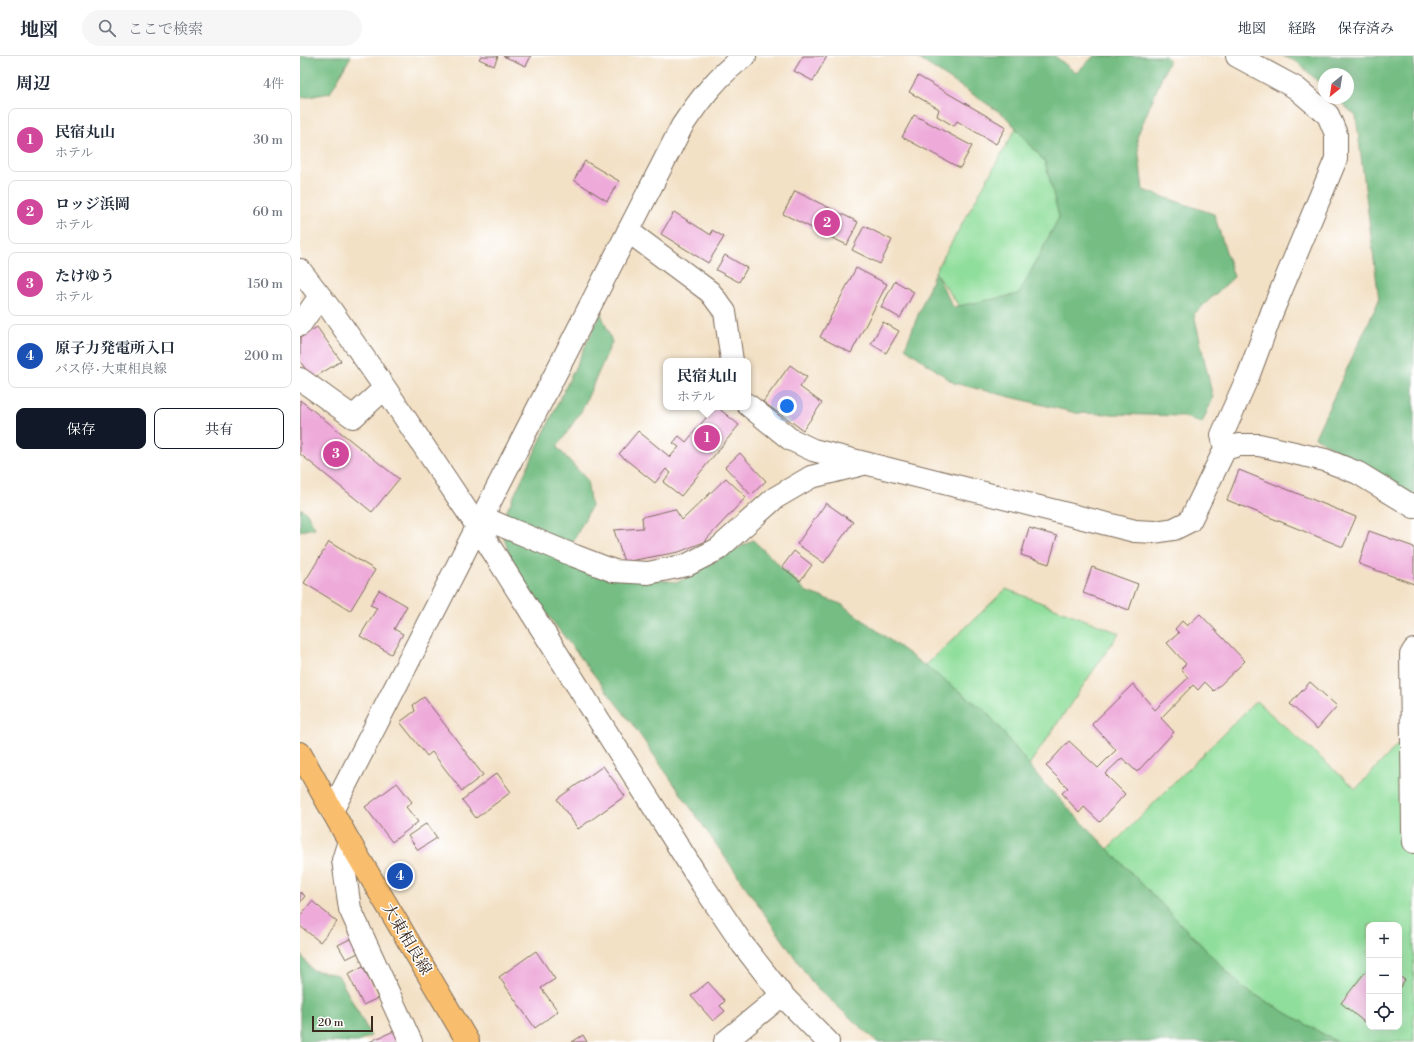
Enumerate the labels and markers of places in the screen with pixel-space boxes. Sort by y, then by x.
pin: 2 [814,208,840,238]
pin: 1 [694,423,720,453]
pin: 3 [323,439,349,469]
pin: 4 [387,861,413,891]

